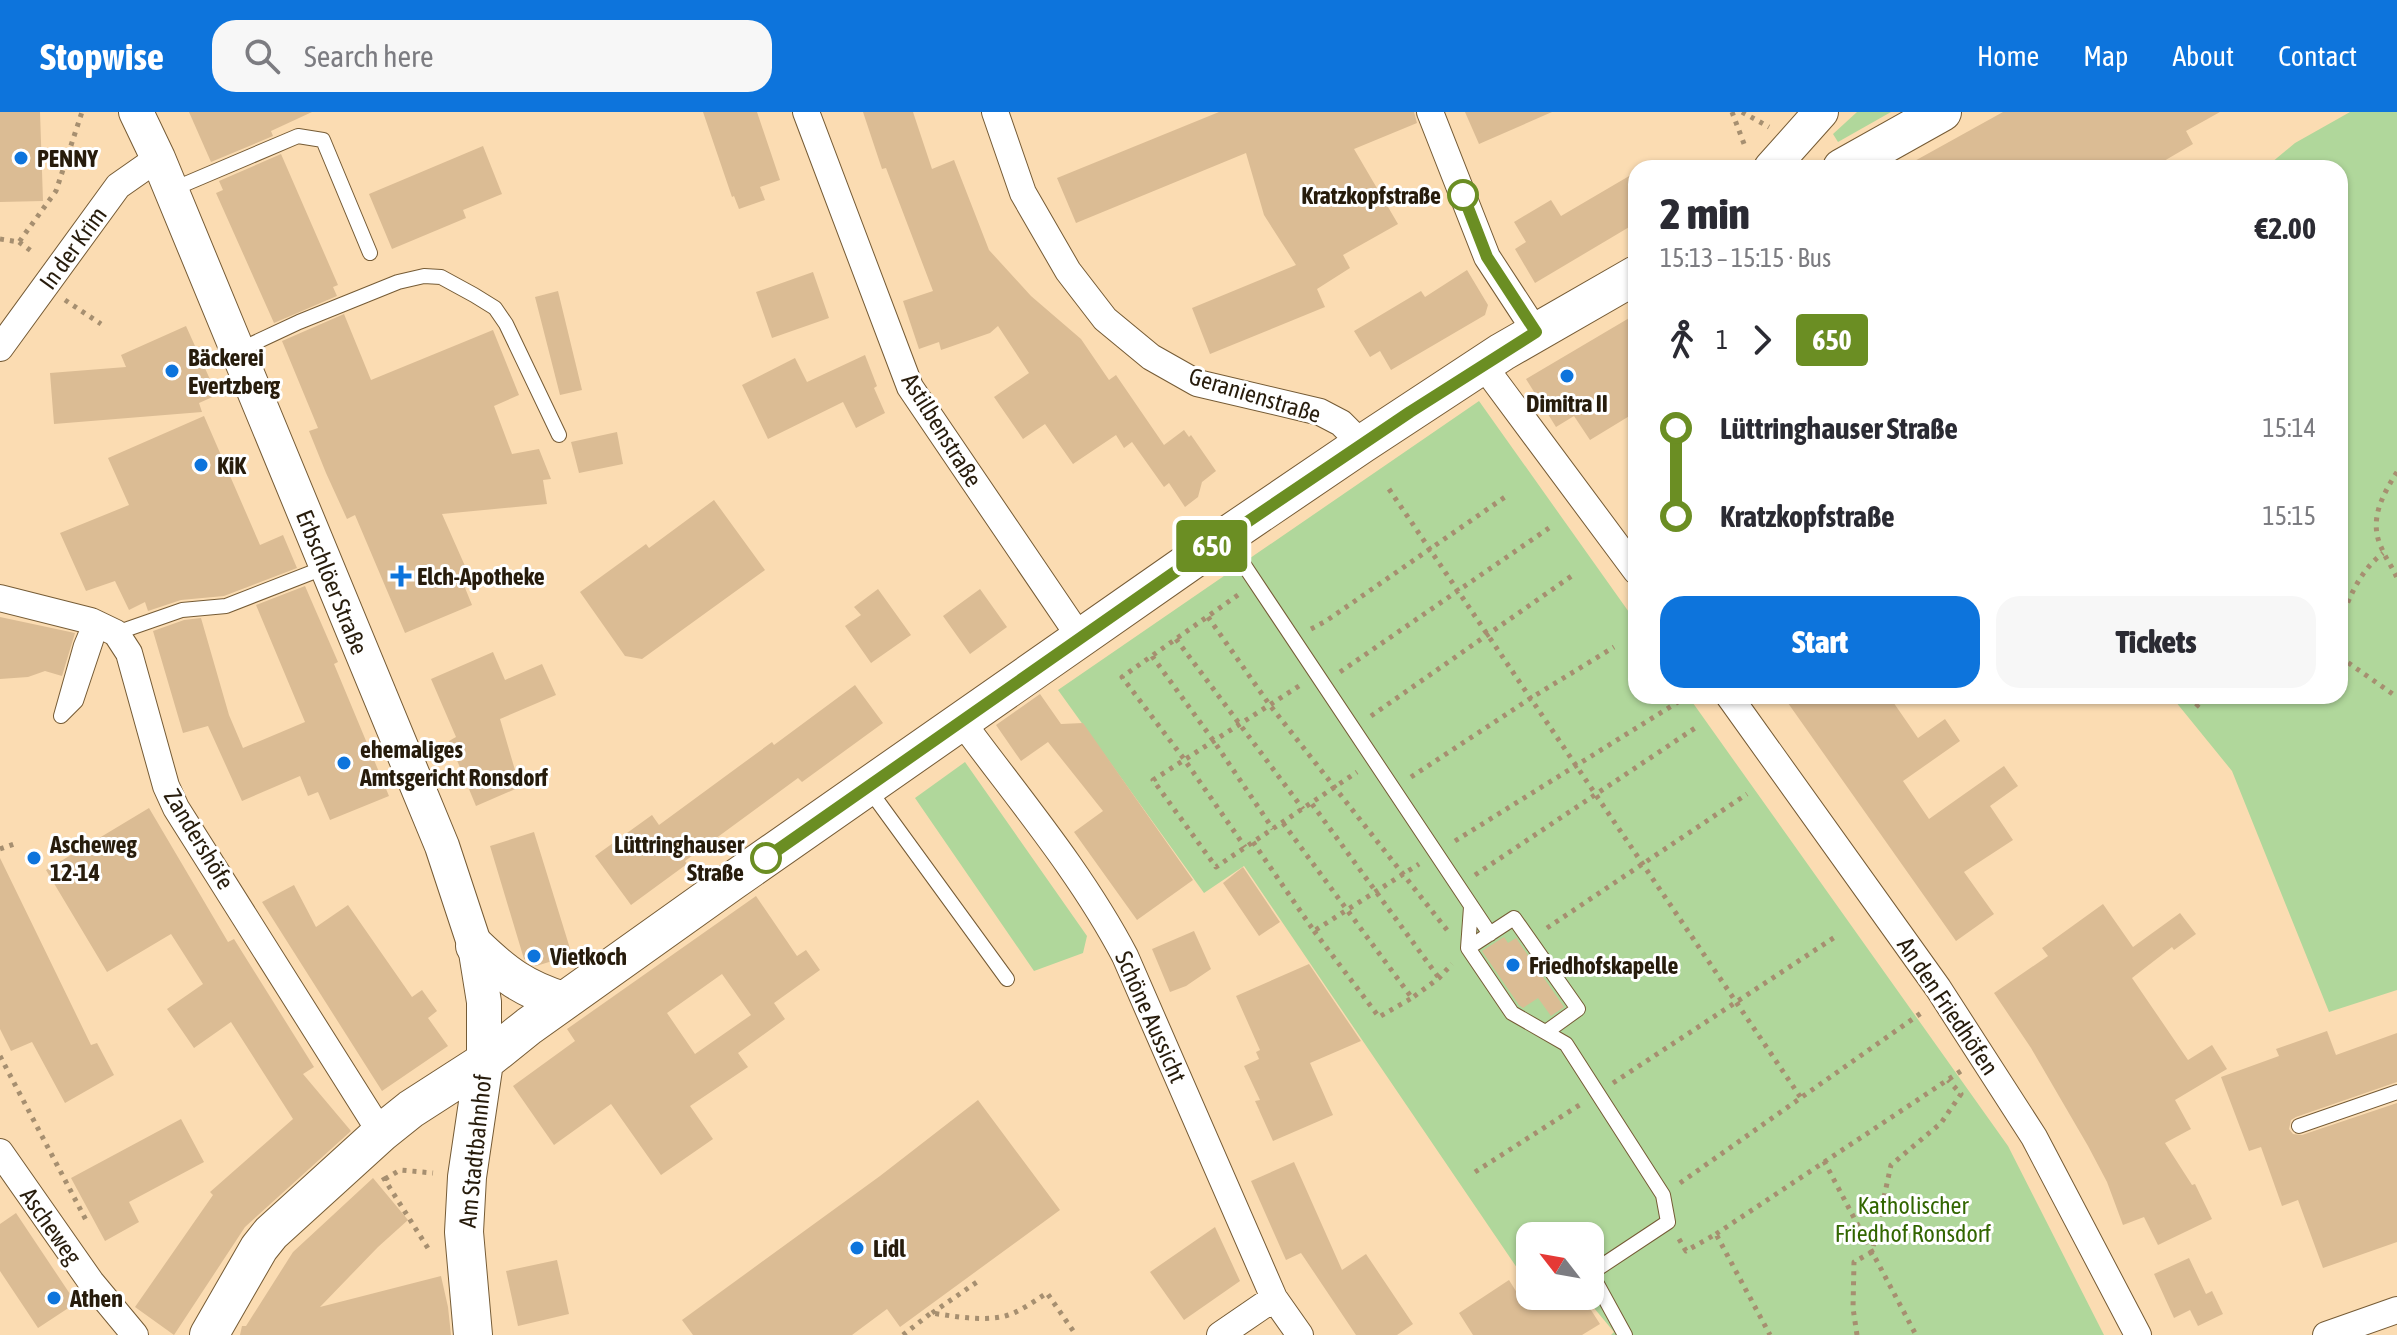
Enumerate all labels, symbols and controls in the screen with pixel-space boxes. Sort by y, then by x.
search box [212,20,772,92]
icon: search [240,34,284,78]
text: Stopwise [40,35,164,78]
text: Search here [304,39,434,73]
text: Home [1977,40,2039,72]
text: Map [2083,40,2128,72]
text: About [2172,40,2234,72]
text: Contact [2278,40,2357,72]
place label: PENNY [37,145,98,172]
marker: PENNY [12,149,30,167]
marker: Kratzkopfstraße [1448,180,1478,210]
place label: Kratzkopfstraße [1301,182,1441,209]
text: 2 min [1660,188,1750,238]
street label: In der Krim [34,202,112,294]
text: €2.00 [2255,211,2316,245]
text: 15:13 – 15:15 · Bus [1660,243,1831,273]
icon: walk [1660,318,1704,362]
icon: forward [1740,318,1784,362]
text: 650 [1812,324,1852,356]
text: 1 [1716,325,1728,355]
place label: Bäckerei Evertzberg [188,344,281,399]
marker: Bäckerei Evertzberg [163,362,181,380]
street label: Geranienstraße [1186,362,1324,428]
marker: Dimitra II [1558,367,1576,385]
street label: Astilbenstraße [897,368,987,492]
place label: Dimitra II [1526,390,1608,417]
text: Lüttringhauser Straße [1720,411,1958,445]
text: 15:14 [2262,413,2316,443]
place label: KiK [217,452,246,479]
marker: KiK [192,456,210,474]
text: Kratzkopfstraße [1720,499,1895,533]
text: 15:15 [2262,501,2316,531]
street label: Erbschlöer Straße [291,506,373,658]
line badge: 650 [1166,520,1258,572]
text: 650 [1192,530,1232,562]
place label: Elch-Apotheke [417,563,545,590]
marker: Elch-Apotheke [392,567,410,585]
button: Start [1660,596,1980,688]
button: Tickets [1996,596,2316,688]
place label: ehemaliges Amtsgericht Ronsdorf [359,736,548,791]
marker: ehemaliges Amtsgericht Ronsdorf [335,754,353,772]
street label: Zandershöfe [159,784,239,894]
place label: Ascheweg 12-14 [49,831,137,886]
place label: Lüttringhauser Straße [614,831,745,886]
marker: Lüttringhauser Straße [751,843,781,873]
marker: Ascheweg 12-14 [25,849,43,867]
street label: An den Friedhöfen [1892,932,2004,1080]
place label: Vietkoch [549,943,627,970]
marker: Vietkoch [525,947,543,965]
street label: Schöne Aussicht [1110,947,1192,1087]
place label: Friedhofskapelle [1529,952,1678,979]
marker: Friedhofskapelle [1504,956,1522,974]
street label: Am Stadtbahnhof [454,1073,497,1229]
street label: Ascheweg [15,1183,87,1270]
park label: Katholischer Friedhof Ronsdorf [1835,1192,1992,1247]
north arrow [1516,1222,1604,1310]
map controls [1516,1222,1604,1310]
place label: Lidl [873,1235,906,1262]
marker: Lidl [848,1239,866,1257]
place label: Athen [69,1285,123,1312]
marker: Athen [45,1289,63,1307]

